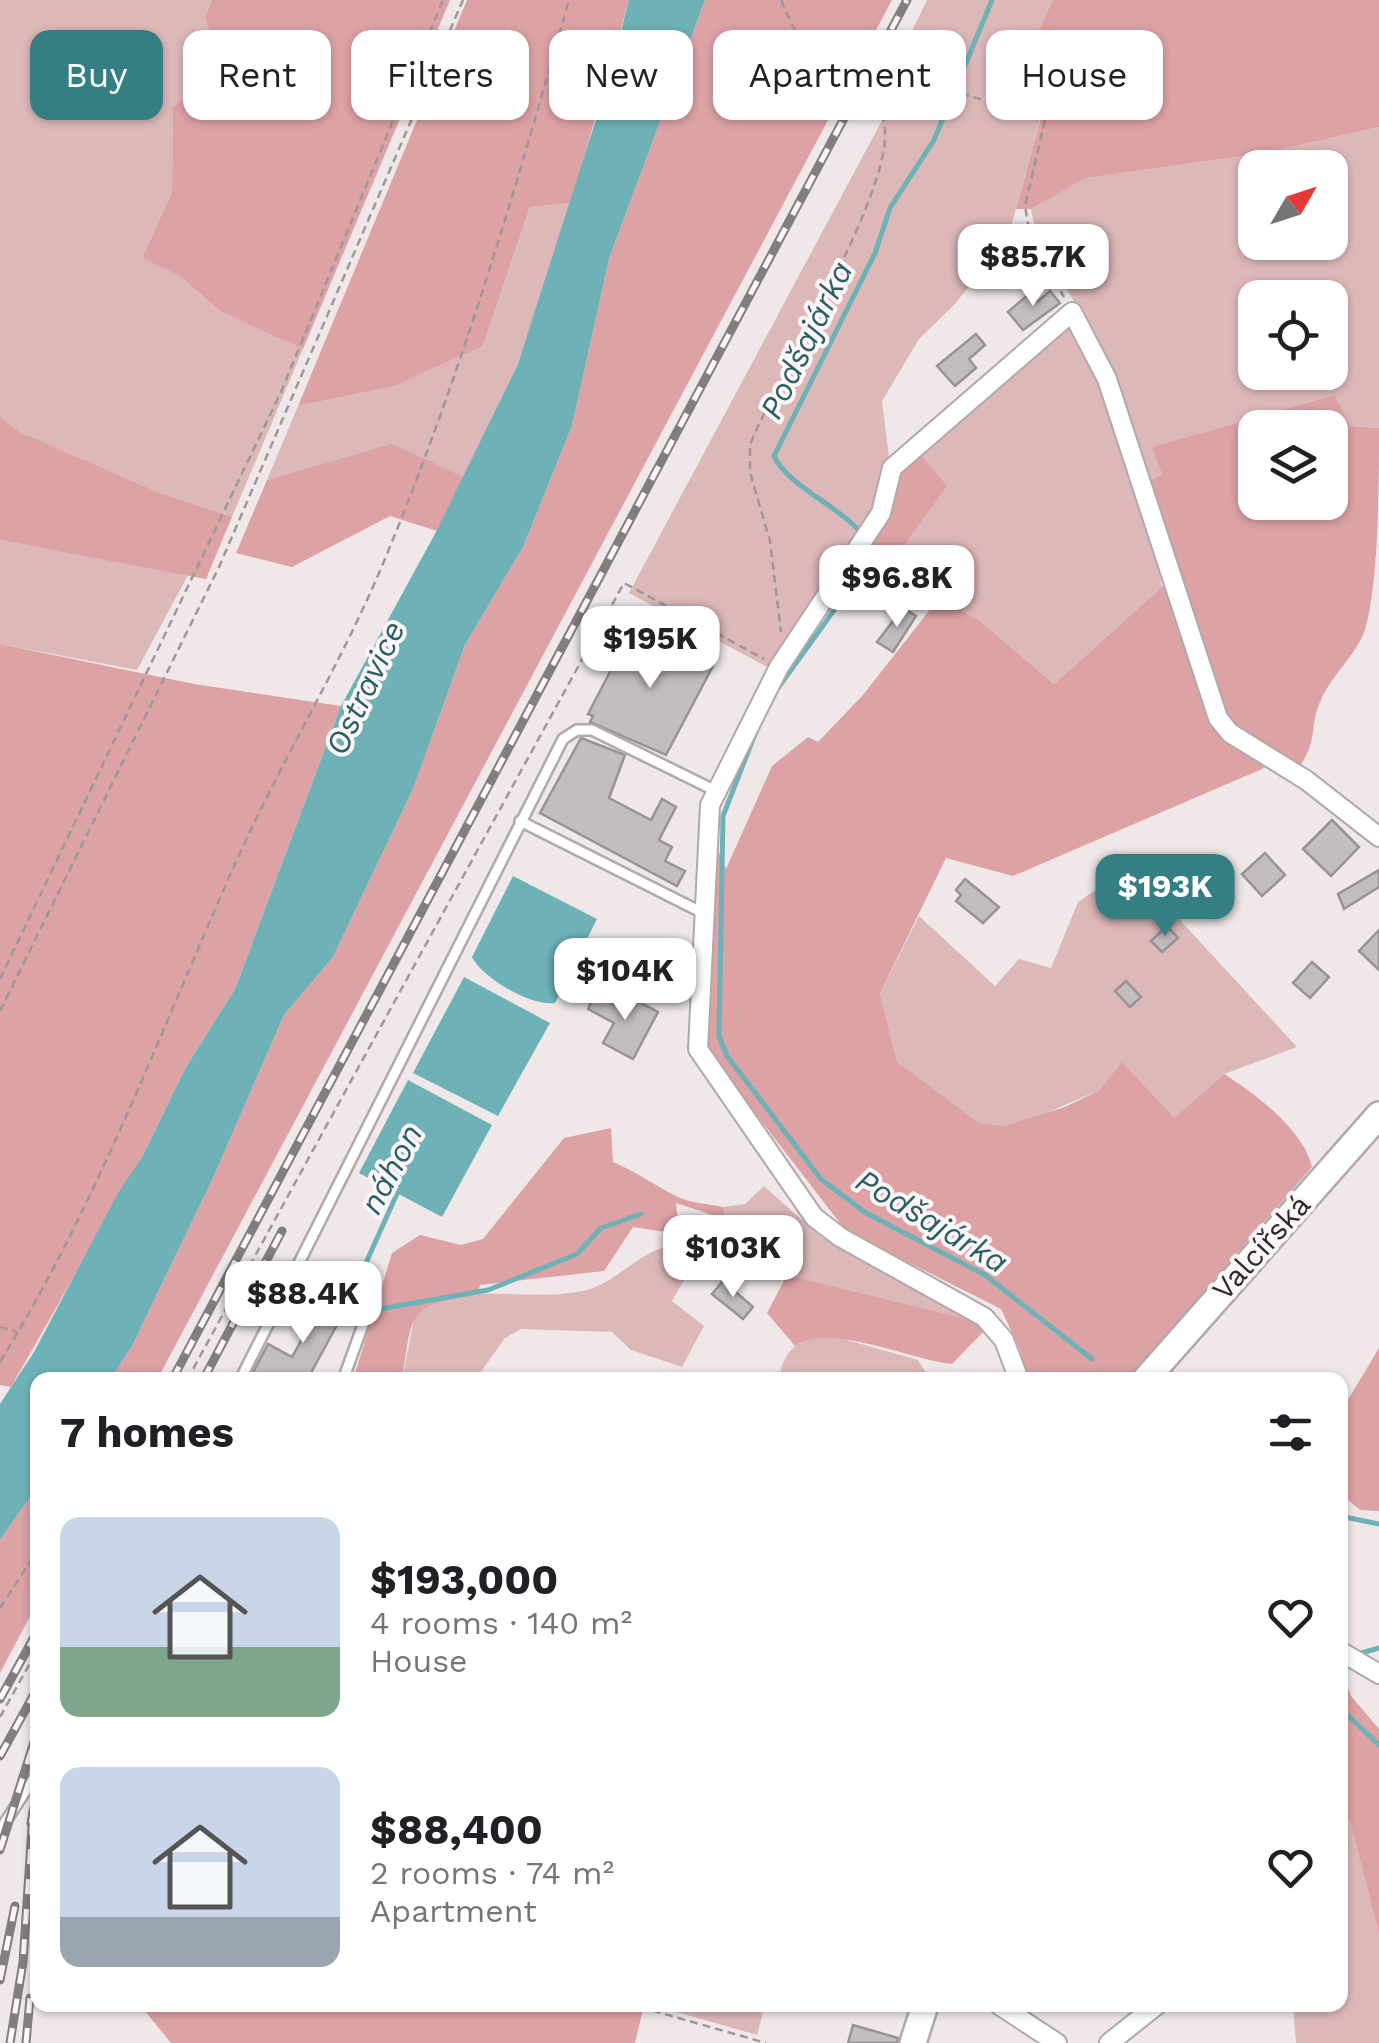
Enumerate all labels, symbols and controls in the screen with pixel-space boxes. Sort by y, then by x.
chip: Buy [30,30,163,120]
chip: Rent [183,30,331,120]
chip: Filters [351,30,529,120]
chip: New [549,30,693,120]
chip: Apartment [713,30,966,120]
chip: House [986,30,1163,120]
north arrow [1238,150,1348,260]
map controls [1238,150,1348,520]
pin: $85.7K [952,224,1114,309]
text: $85.7K [980,237,1086,275]
water label: Podšajárka [752,255,860,425]
button: locate [1238,280,1348,390]
button: layers [1238,410,1348,520]
pin: $96.8K [816,545,978,630]
text: $96.8K [841,558,953,596]
pin: $195K [580,606,720,691]
water label: Ostravice [317,615,413,761]
text: $195K [603,619,697,657]
pin: $193K [1095,854,1235,939]
text: $193K [1118,867,1212,905]
pin: $104K [555,938,695,1023]
text: $104K [576,951,674,989]
water label: náhon [352,1118,430,1220]
water label: Podšajárka [849,1161,1015,1281]
street label: Valcířská [1205,1187,1317,1307]
pin: $103K [663,1215,803,1300]
text: $103K [685,1228,781,1266]
pin: $88.4K [222,1261,384,1346]
text: $88.4K [247,1274,359,1312]
icon: filters [1263,1405,1318,1460]
text: 7 homes [60,1408,234,1457]
text: $193,000 [370,1555,558,1604]
icon: home [140,1557,260,1677]
icon: heart [1263,1590,1318,1645]
text: 4 rooms · 140 m² [370,1604,632,1642]
text: House [370,1642,468,1680]
text: $88,400 [370,1805,543,1854]
icon: home [140,1807,260,1927]
icon: heart [1263,1840,1318,1895]
text: 2 rooms · 74 m² [370,1854,614,1892]
text: Apartment [370,1892,537,1930]

